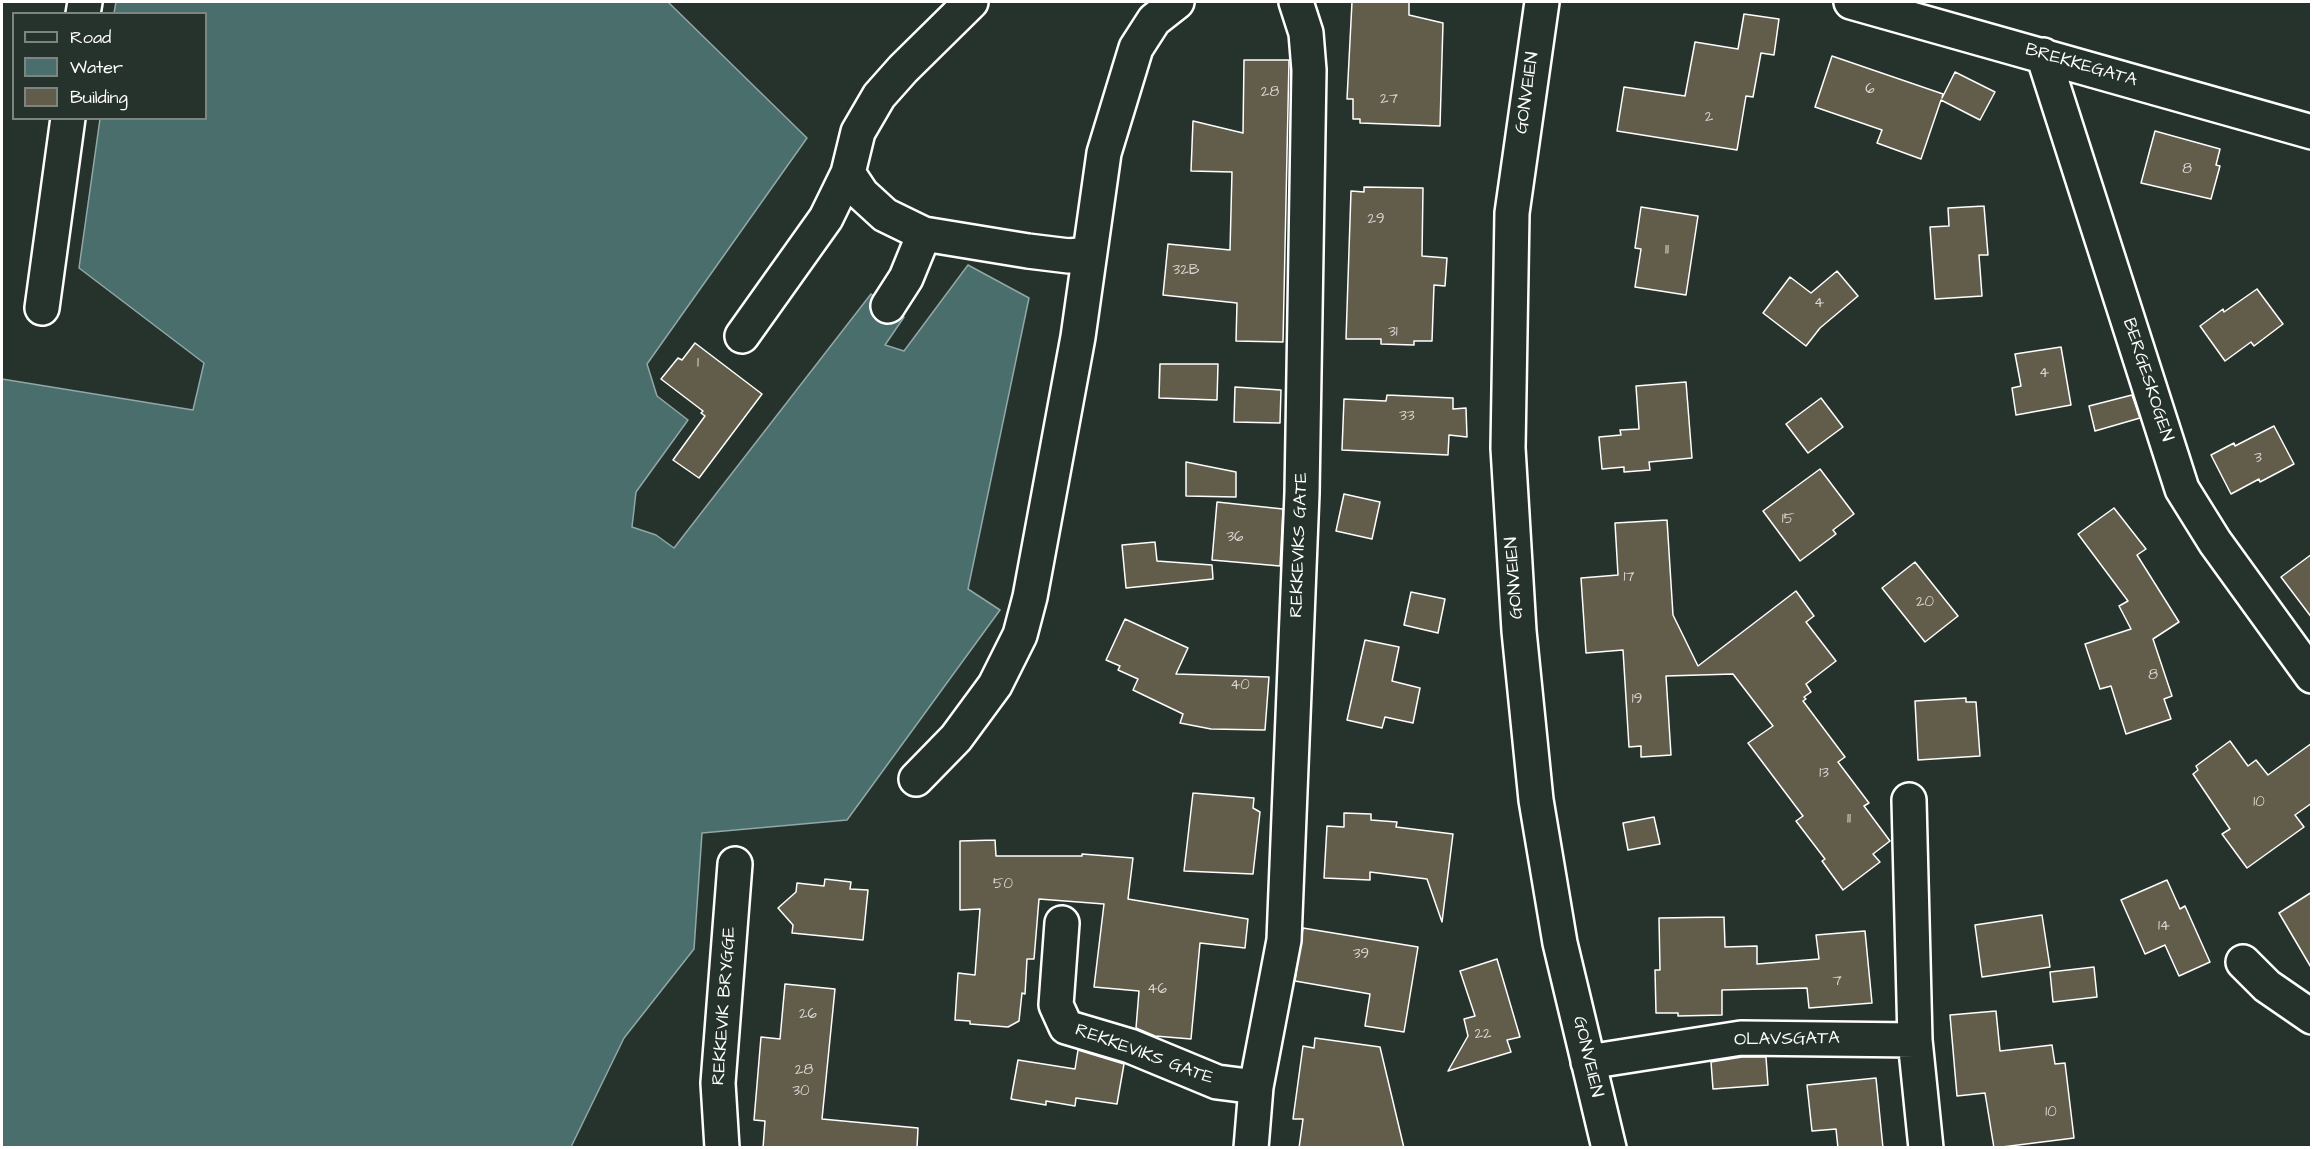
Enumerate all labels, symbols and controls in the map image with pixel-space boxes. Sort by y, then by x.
legend [12,12,207,120]
text: Road [70,25,111,50]
street label: BREKKEGATA [2023,40,2139,92]
street label: GONVEIEN [1512,51,1544,135]
text: Water [70,55,123,80]
house number: 6 [1865,81,1875,99]
house number: 28 [1261,84,1279,102]
text: Building [70,85,128,110]
house number: 27 [1380,91,1398,109]
house number: 2 [1705,109,1713,127]
house number: 8 [2182,161,2192,179]
house number: 29 [1367,211,1385,229]
house number: 11 [1665,242,1669,260]
house number: 32B [1173,262,1199,280]
house number: 4 [1814,295,1824,313]
street label: BERGESKOGEN [2117,316,2177,444]
house number: 31 [1388,324,1398,342]
house number: 1 [697,355,699,373]
house number: 4 [2039,365,2049,383]
house number: 33 [1399,408,1415,426]
house number: 3 [2254,450,2262,468]
street label: REKKEVIKS GATE [1287,472,1313,618]
house number: 15 [1782,511,1794,529]
house number: 36 [1226,529,1244,547]
street label: GONVEIEN [1501,536,1529,620]
house number: 17 [1623,569,1635,587]
house number: 20 [1916,594,1934,612]
house number: 8 [2148,667,2158,685]
house number: 40 [1230,677,1250,695]
house number: 19 [1632,691,1642,709]
house number: 13 [1819,765,1829,783]
house number: 10 [2253,794,2265,812]
house number: 11 [1847,811,1851,829]
house number: 50 [993,876,1013,894]
house number: 14 [2158,918,2170,936]
street label: REKKEVIK BRYGGE [709,926,741,1086]
house number: 39 [1353,946,1369,964]
house number: 7 [1832,973,1842,991]
house number: 46 [1147,981,1167,999]
house number: 26 [799,1006,817,1024]
street label: GONVEIEN [1567,1014,1607,1100]
street label: REKKEVIKS GATE [1072,1020,1216,1090]
house number: 22 [1474,1026,1492,1044]
street label: OLAVSGATA [1734,1028,1840,1052]
house number: 28 [795,1062,813,1080]
house number: 30 [792,1083,810,1101]
house number: 10 [2045,1104,2057,1122]

